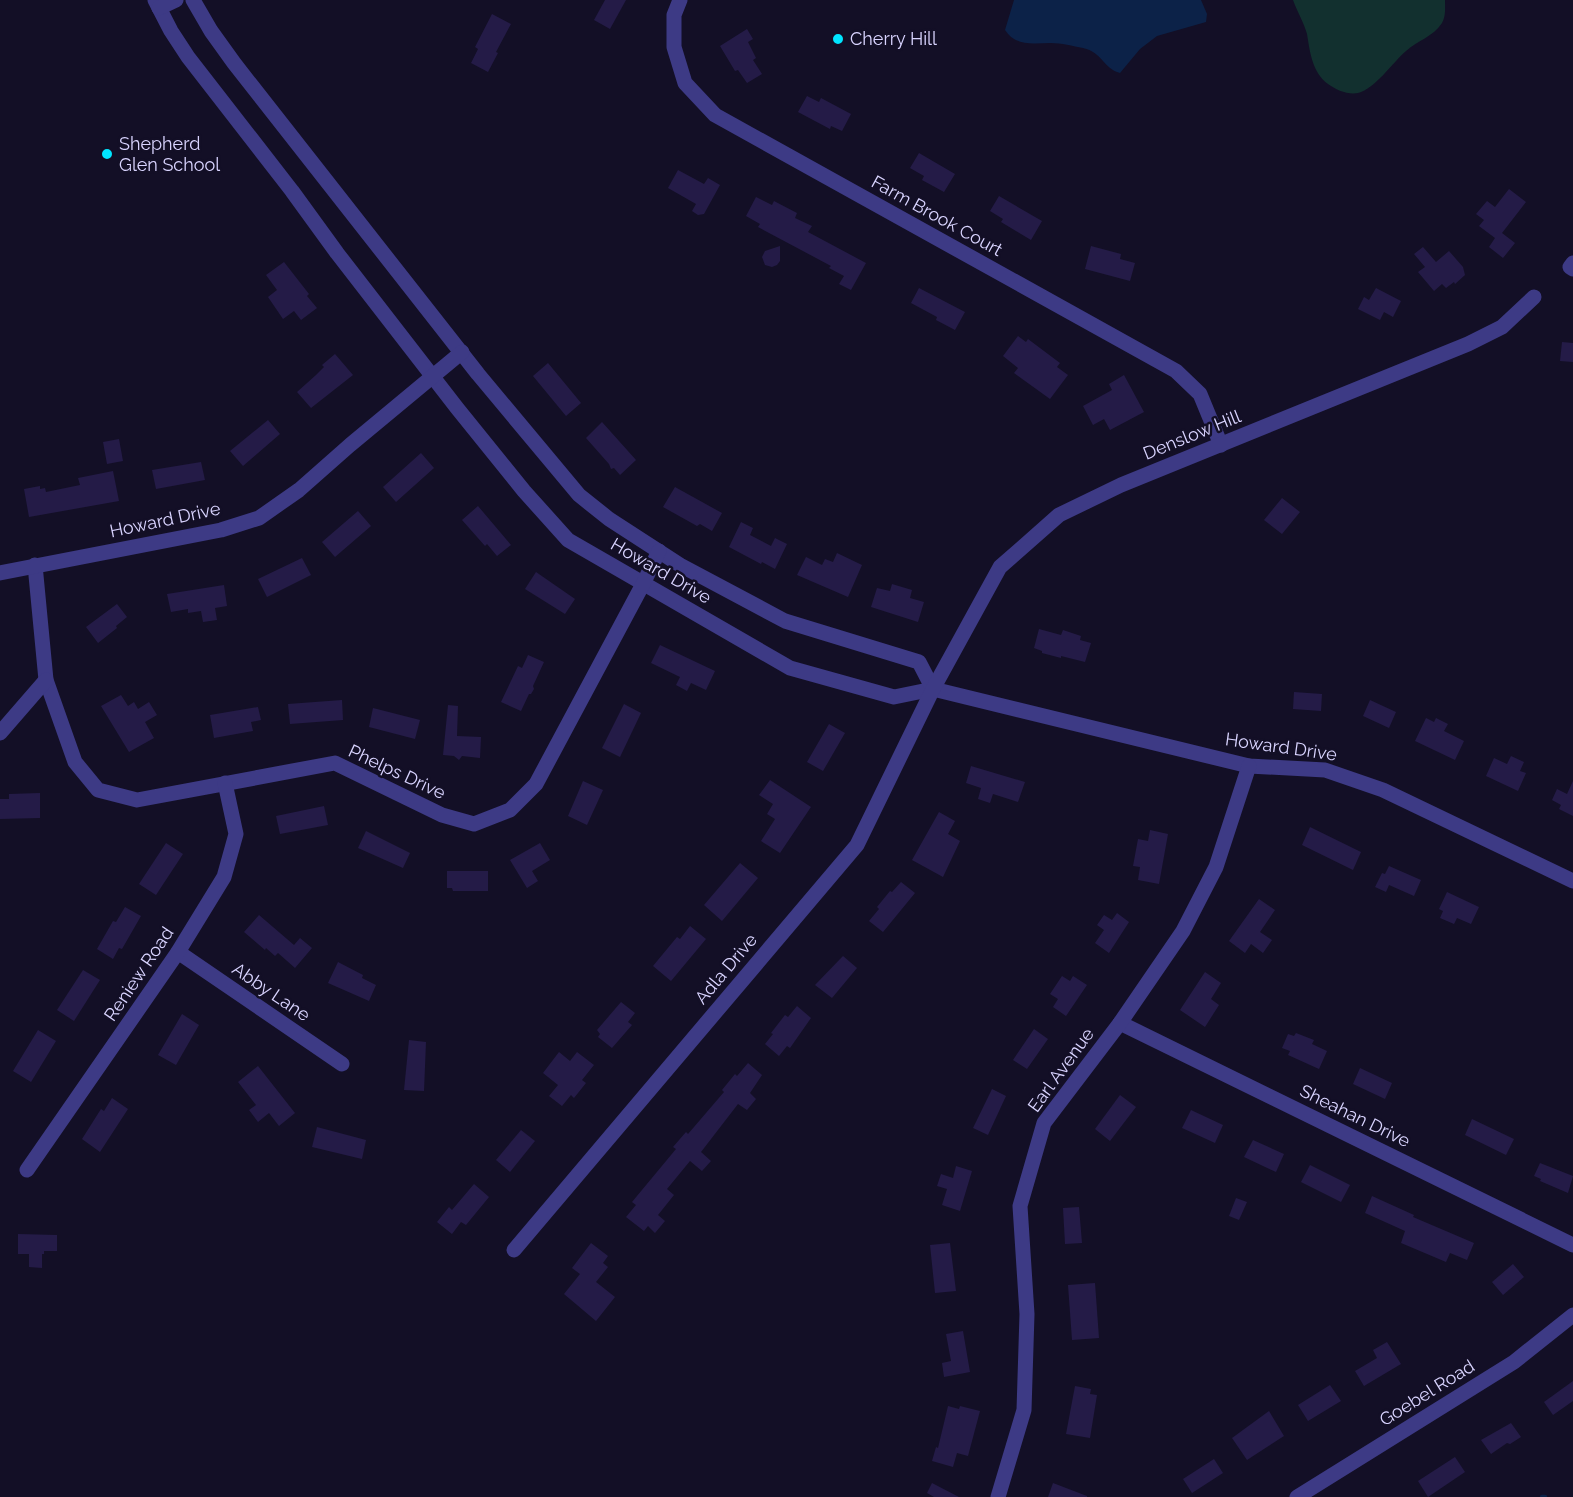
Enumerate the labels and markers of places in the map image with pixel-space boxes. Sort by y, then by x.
place label: Cherry Hill [850,28,937,49]
marker: Cherry Hill [831,32,845,46]
place label: Shepherd Glen School [119,133,220,175]
marker: Shepherd Glen School [100,147,114,161]

